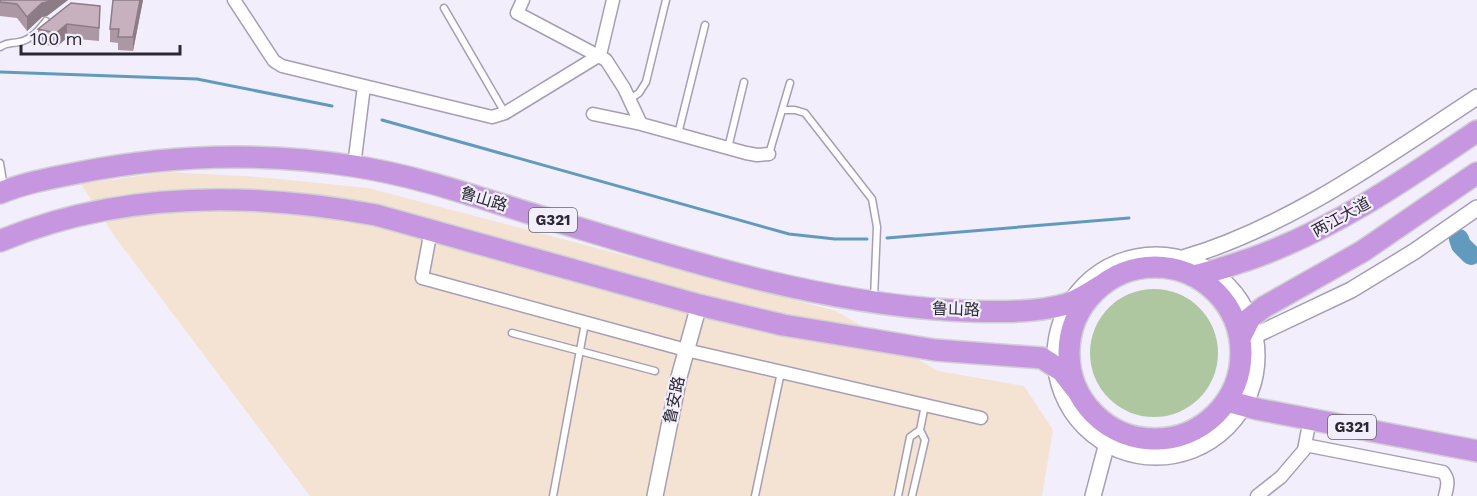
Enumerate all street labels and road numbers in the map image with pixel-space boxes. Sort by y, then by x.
street label: 鲁山路 [458,183,510,215]
street label: 两江大道 [1308,193,1374,241]
road number: G321 [529,208,577,232]
street label: 鲁山路 [932,299,980,319]
street label: 鲁安路 [660,375,688,425]
road number: G321 [1328,415,1376,439]

